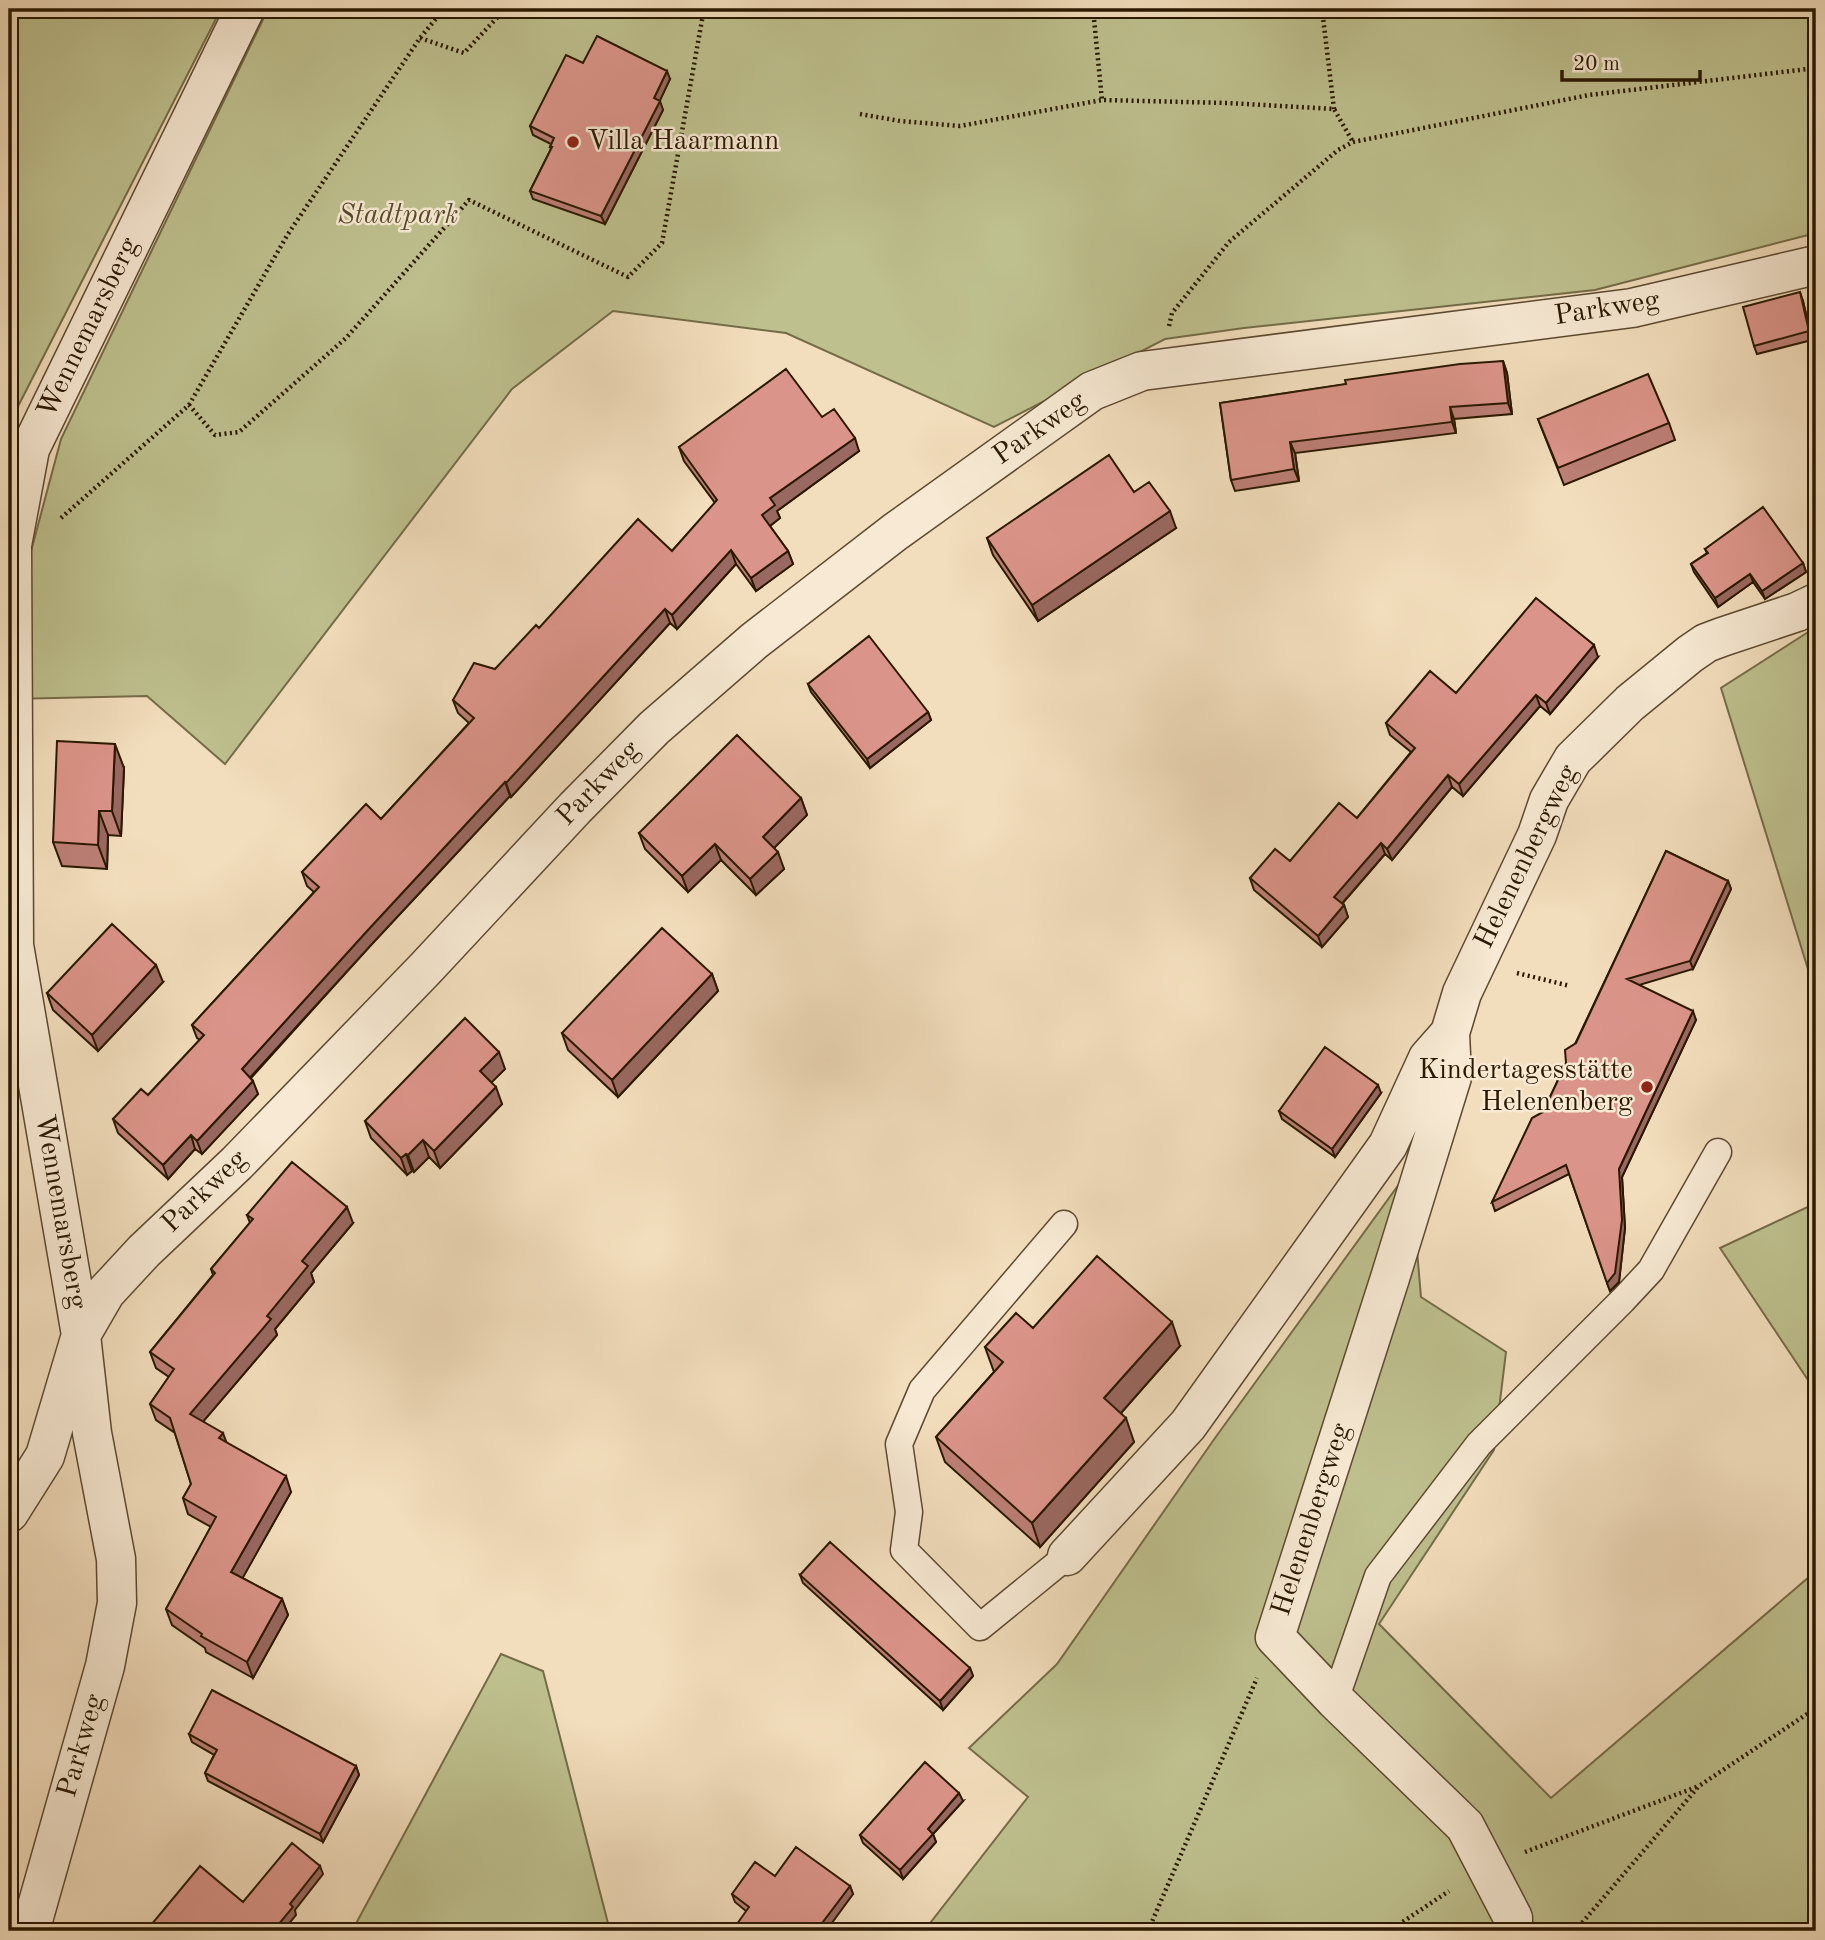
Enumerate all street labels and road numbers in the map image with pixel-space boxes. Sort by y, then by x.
street label: Wennemarsberg [33,233,145,423]
street label: Parkweg [1552,287,1662,331]
street label: Parkweg [989,387,1091,471]
street label: Parkweg [552,736,646,832]
street label: Helenenbergweg [1470,761,1584,953]
street label: Wennemarsberg [29,1113,91,1311]
street label: Parkweg [157,1145,253,1239]
street label: Helenenbergweg [1268,1420,1356,1620]
street label: Parkweg [54,1691,110,1801]

